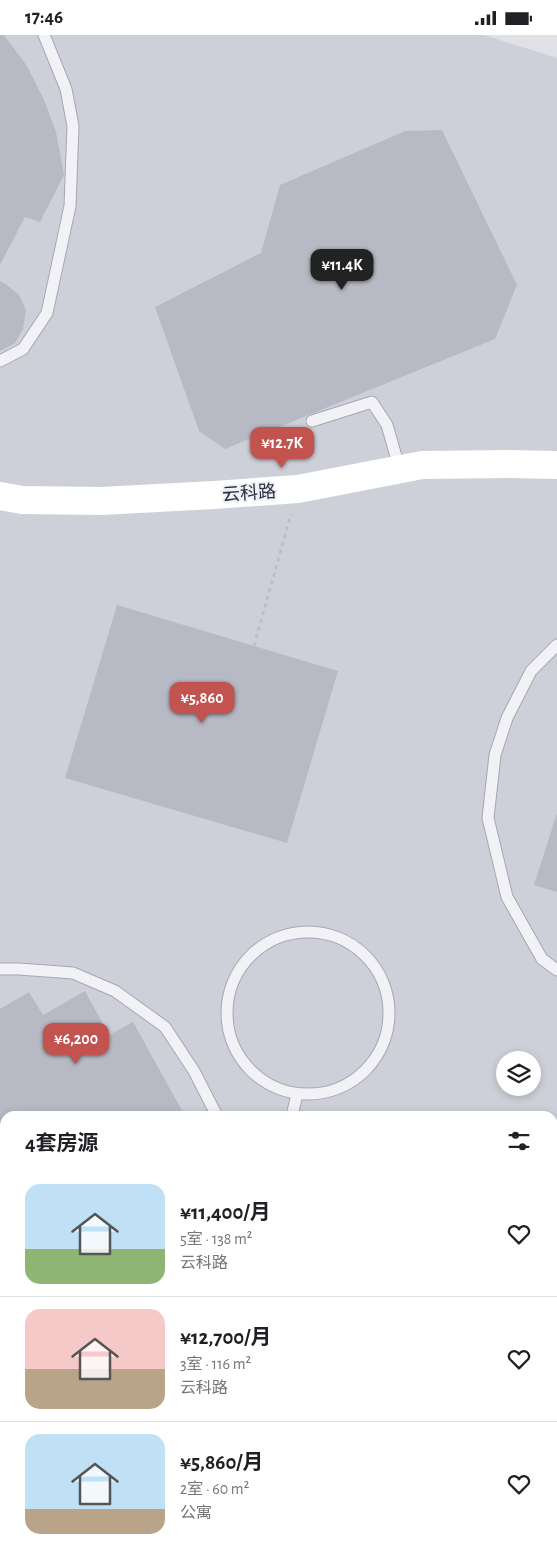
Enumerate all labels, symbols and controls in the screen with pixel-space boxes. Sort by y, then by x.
text: 17:46 [25,8,63,27]
pin: ¥11.4K [301,249,383,291]
text: ¥11.4K [322,257,363,273]
pin: ¥12.7K [241,427,323,469]
text: ¥12.7K [261,435,303,451]
street label: 云科路 [221,481,277,505]
pin: ¥5,860 [161,681,243,724]
text: ¥5,860 [181,690,223,706]
pin: ¥6,200 [35,1023,117,1065]
text: ¥6,200 [54,1031,98,1047]
map controls [496,1051,541,1096]
button: layers [496,1051,541,1096]
icon: filters [505,1127,533,1155]
text: 4套房源 [25,1133,99,1154]
text: ¥11,400/月 [180,1202,270,1223]
icon: home [65,1204,125,1264]
icon: heart [505,1220,533,1248]
text: 5室 · 138 m² [180,1231,252,1247]
text: 云科路 [180,1255,228,1271]
text: ¥12,700/月 [180,1327,271,1348]
icon: home [65,1329,125,1389]
icon: heart [505,1345,533,1373]
text: 3室 · 116 m² [180,1356,251,1372]
text: 云科路 [180,1380,228,1396]
text: ¥5,860/月 [180,1452,263,1473]
icon: home [65,1454,125,1514]
icon: heart [505,1470,533,1498]
text: 2室 · 60 m² [180,1481,249,1497]
text: 公寓 [180,1505,212,1521]

